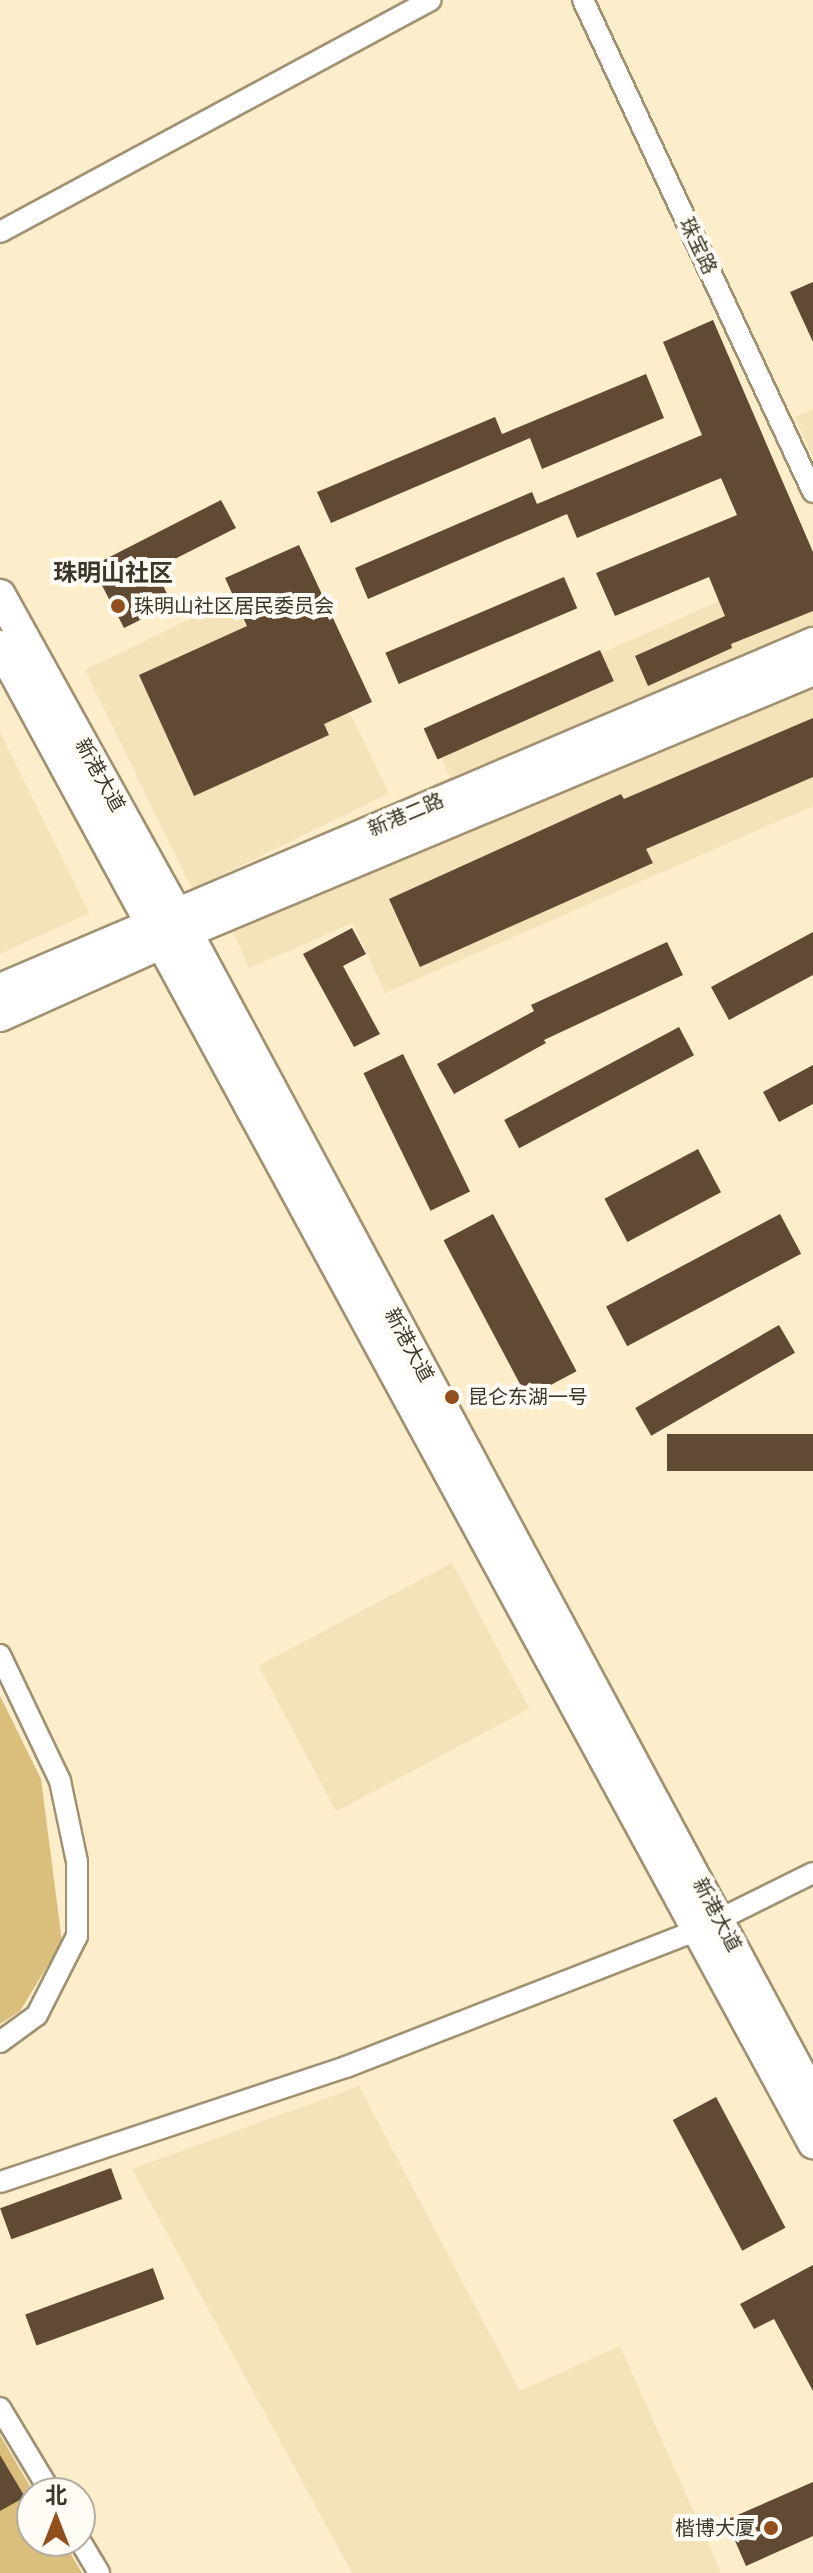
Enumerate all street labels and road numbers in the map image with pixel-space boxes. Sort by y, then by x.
street label: 珠宝路 [674,214,722,278]
street label: 新港大道 [70,734,130,816]
street label: 新港二路 [364,788,448,842]
street label: 新港大道 [380,1304,438,1386]
street label: 新港大道 [688,1874,746,1956]

